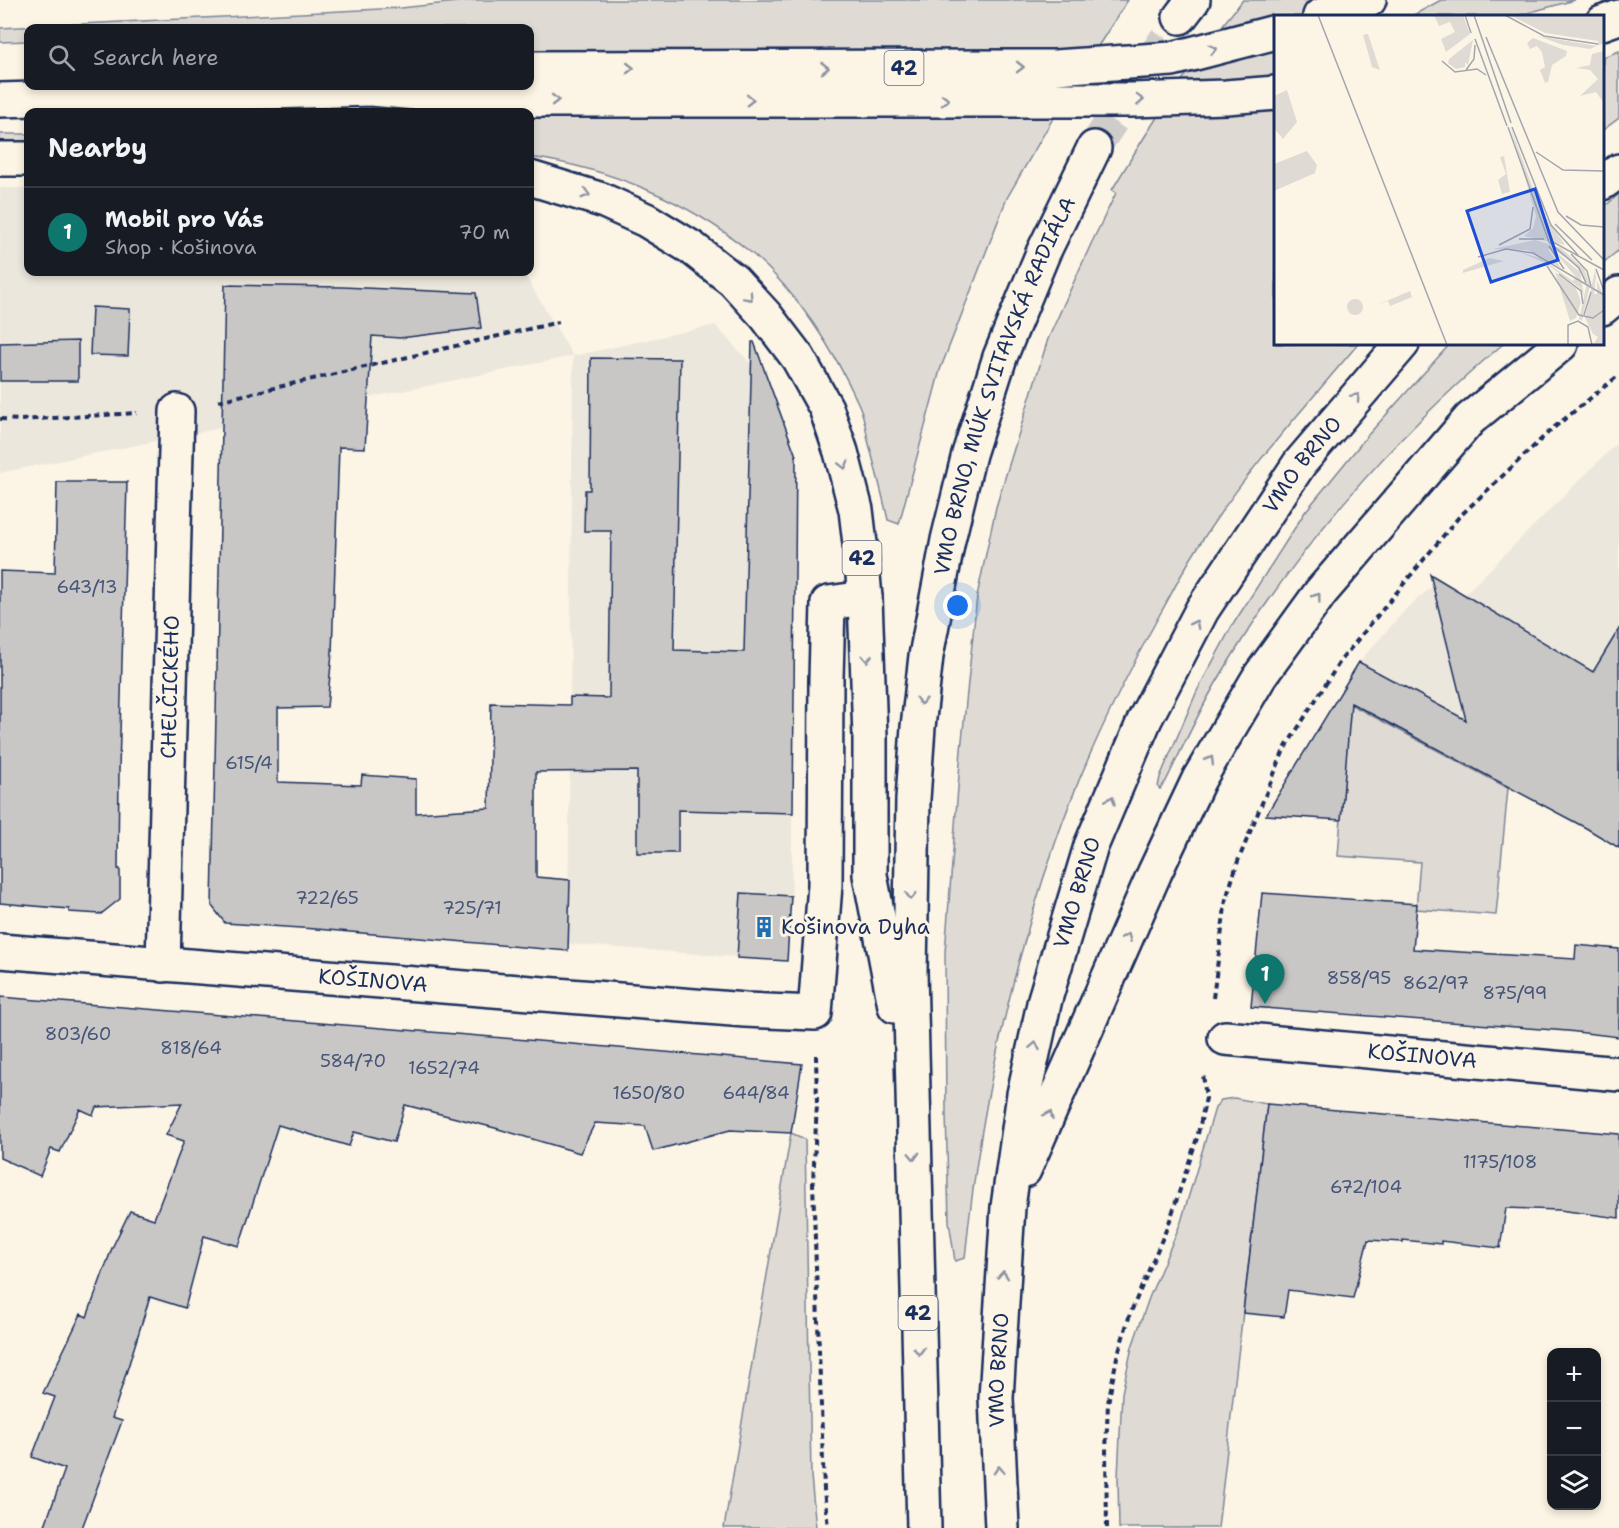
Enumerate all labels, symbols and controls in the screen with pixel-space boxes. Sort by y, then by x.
inset map [1274,15,1604,345]
search box [24,24,534,90]
icon: search [45,41,78,74]
text: Search here [93,43,219,72]
one-way arrow [1208,43,1218,56]
road number: 42 [884,51,924,85]
one-way arrow [1015,61,1024,73]
one-way arrow [625,62,634,74]
one-way arrow [820,62,829,74]
one-way arrow [551,94,560,106]
one-way arrow [746,94,755,106]
one-way arrow [941,94,950,106]
one-way arrow [1136,94,1145,106]
text: Nearby [48,130,147,165]
one-way arrow [580,187,591,200]
street label: VMO BRNO, MÚK SVITAVSKÁ RADIÁLA [928,192,1082,578]
text: Mobil pro Vás [105,205,264,234]
text: 1 [63,219,72,245]
text: 70 m [458,219,510,245]
text: Shop · Košinova [105,234,256,260]
one-way arrow [742,290,753,301]
one-way arrow [1349,393,1360,404]
street label: VMO BRNO [1256,410,1348,519]
one-way arrow [837,459,850,469]
road number: 42 [842,541,882,575]
house number: 643/13 [56,575,118,599]
your location [943,591,972,620]
one-way arrow [1310,593,1321,604]
street label: CHELČICKÉHO [154,615,186,759]
one-way arrow [1187,619,1199,630]
one-way arrow [861,653,874,662]
one-way arrow [915,696,927,705]
house number: 615/4 [225,751,273,775]
one-way arrow [1203,756,1215,766]
one-way arrow [1104,795,1116,806]
street label: VMO BRNO [1047,832,1107,952]
house number: 722/65 [295,886,359,910]
one-way arrow [905,891,917,900]
house number: 725/71 [442,896,502,920]
place label: Košinova Dyha [781,913,930,941]
building icon: Košinova Dyha [752,915,776,939]
one-way arrow [1120,932,1132,943]
pin: 1 [1246,954,1284,1004]
street label: KOŠINOVA [317,962,429,999]
house number: 858/95 [1327,966,1391,990]
house number: 862/97 [1403,971,1469,995]
house number: 875/99 [1483,981,1547,1005]
house number: 803/60 [45,1022,111,1046]
house number: 818/64 [160,1036,222,1060]
street label: KOŠINOVA [1366,1037,1478,1075]
one-way arrow [1027,1041,1040,1051]
house number: 584/70 [320,1049,386,1073]
house number: 1652/74 [408,1056,480,1080]
house number: 1650/80 [613,1081,685,1105]
house number: 644/84 [722,1081,790,1105]
one-way arrow [1041,1111,1053,1122]
house number: 1175/108 [1463,1150,1537,1174]
one-way arrow [908,1152,921,1161]
house number: 672/104 [1330,1175,1402,1199]
one-way arrow [996,1270,1009,1279]
road number: 42 [898,1296,938,1330]
street label: VMO BRNO [982,1312,1015,1428]
one-way arrow [913,1346,925,1355]
map controls [1547,1348,1601,1510]
button: + [1547,1348,1601,1402]
button: − [1547,1402,1601,1456]
button: layers [1547,1456,1601,1510]
one-way arrow [992,1465,1005,1474]

